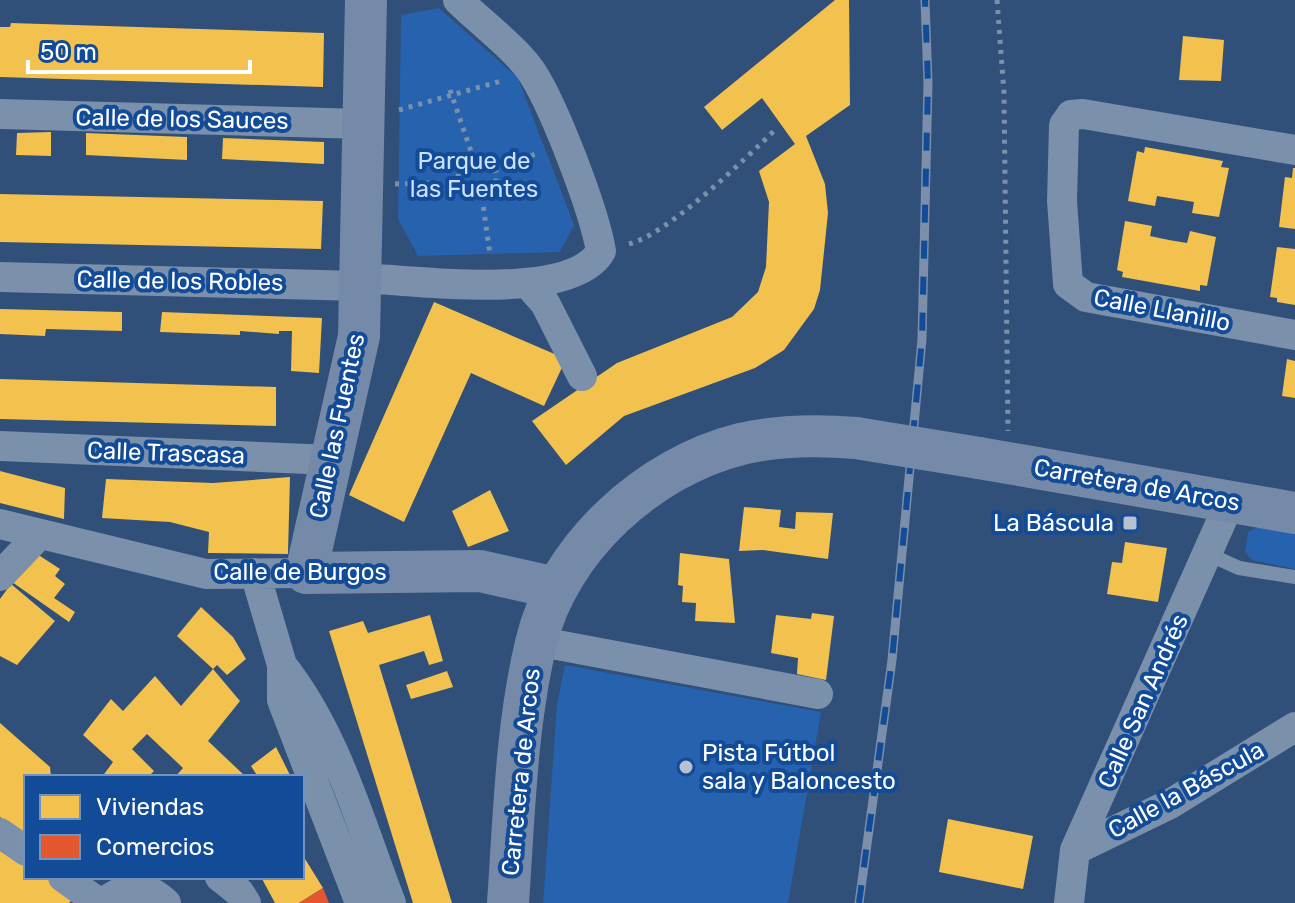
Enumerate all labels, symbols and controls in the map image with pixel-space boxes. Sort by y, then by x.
scale bar [28,24,250,74]
text: 50 m [40,38,97,66]
street label: Calle de los Sauces [75,103,289,135]
park label: Parque de las Fuentes [410,147,538,203]
street label: Calle de los Robles [76,265,284,297]
street label: Calle Llanillo [1091,283,1233,337]
street label: Calle las Fuentes [304,331,370,521]
street label: Calle Trascasa [87,436,245,470]
street label: Carretera de Arcos [1032,453,1242,517]
place label: La Báscula [993,509,1114,537]
marker: La Báscula [1121,514,1139,532]
street label: Calle de Burgos [213,558,387,586]
street label: Calle San Andrés [1092,610,1194,792]
street label: Carretera de Arcos [496,667,546,877]
street label: Calle la Báscula [1103,736,1269,844]
place label: Pista Fútbol sala y Baloncesto [702,739,896,795]
marker: Pista Fútbol sala y Baloncesto [677,758,695,776]
legend [24,775,304,879]
text: Viviendas [96,793,204,821]
text: Comercios [96,833,215,861]

